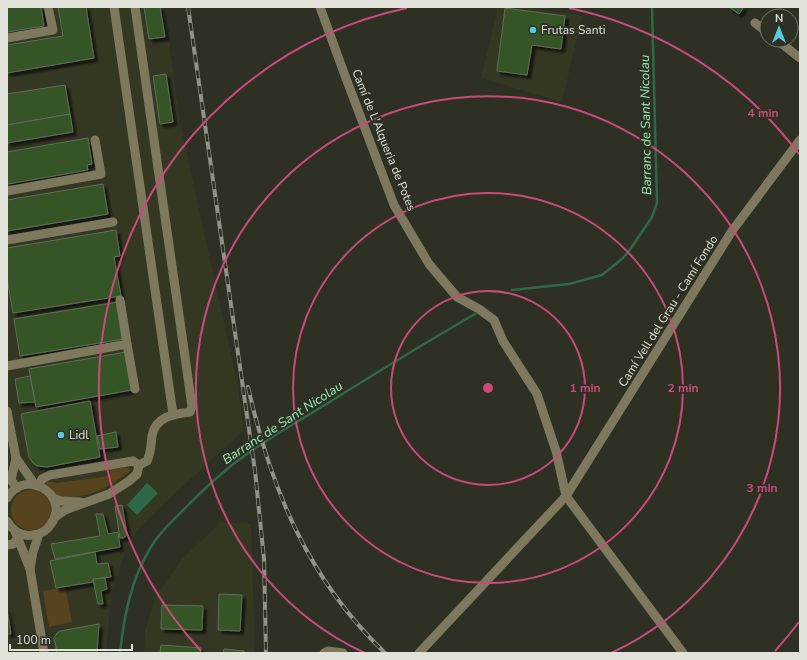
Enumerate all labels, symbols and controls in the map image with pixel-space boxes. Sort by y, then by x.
north arrow [759,8,799,48]
text: N [775,11,783,26]
place label: Frutas Santi [541,22,605,38]
marker: Frutas Santi [528,25,538,35]
water label: Barranc de Sant Nicolau [636,55,656,195]
street label: Camí de L'Alqueria de Potes [348,67,420,213]
text: 4 min [747,105,779,121]
street label: Camí Vell del Grau - Camí Fondo [615,232,722,390]
water label: Barranc de Sant Nicolau [219,377,346,469]
text: 1 min [569,380,601,396]
text: 2 min [667,380,699,396]
centre of rings [481,381,495,395]
place label: Lidl [69,427,89,443]
marker: Lidl [56,430,66,440]
text: 3 min [746,480,778,496]
scale bar [10,626,132,652]
text: 100 m [16,632,51,648]

